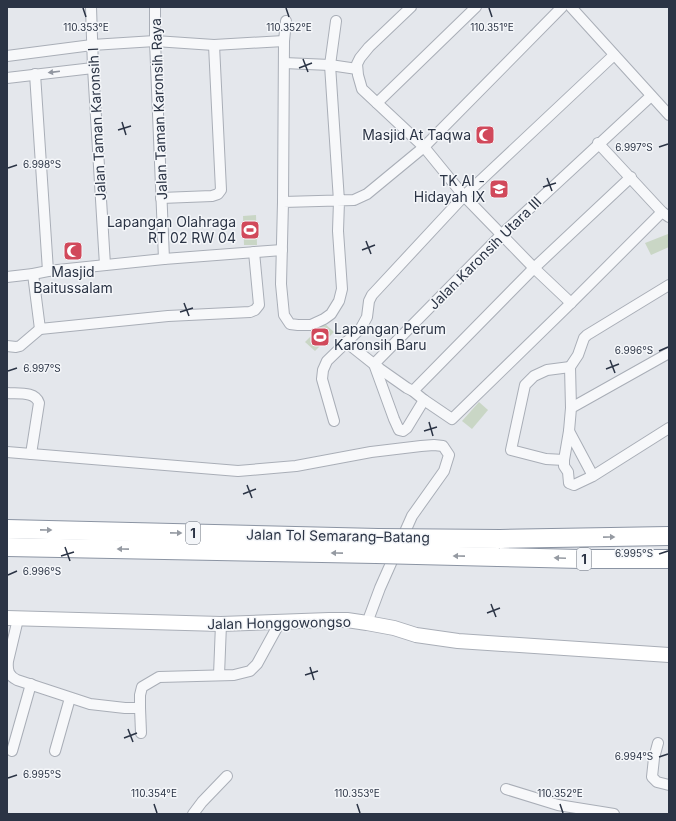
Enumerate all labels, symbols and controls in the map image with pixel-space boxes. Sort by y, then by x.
street label: Jalan Taman Karonsih Raya [147,18,170,200]
text: 110.353°E [63,21,109,33]
text: 110.352°E [266,21,312,33]
text: 110.351°E [470,21,514,33]
street label: Jalan Taman Karonsih I [84,47,109,201]
one-way arrow [48,69,60,75]
mosque icon: Masjid At Taqwa [474,124,496,146]
place label: Masjid At Taqwa [362,126,471,143]
text: 6.997°S [615,141,653,153]
text: 6.998°S [23,158,61,170]
place label: TK Al - Hidayah IX [414,172,485,205]
school or university icon: TK Al - Hidayah IX [488,178,510,200]
street label: Jalan Karonsih Utara III [425,193,545,313]
place label: Lapangan Olahraga RT 02 RW 04 [107,213,236,246]
sports icon: Lapangan Olahraga RT 02 RW 04 [239,219,261,241]
mosque icon: Masjid Baitussalam [62,240,84,262]
place label: Masjid Baitussalam [33,263,113,296]
place label: Lapangan Perum Karonsih Baru [334,320,446,353]
sports icon: Lapangan Perum Karonsih Baru [309,326,331,348]
text: 6.996°S [615,344,653,356]
text: 6.997°S [23,362,61,374]
road number: 1 [186,522,200,544]
street label: Jalan Tol Semarang–Batang [246,525,430,546]
one-way arrow [40,527,53,533]
one-way arrow [170,530,183,536]
one-way arrow [603,534,616,540]
one-way arrow [116,546,129,552]
text: 6.995°S [615,547,653,559]
road number: 1 [577,548,591,570]
one-way arrow [330,550,343,556]
one-way arrow [453,552,465,559]
one-way arrow [553,555,566,561]
text: 6.996°S [23,565,61,577]
street label: Jalan Honggowongso [207,613,351,632]
text: 6.994°S [615,750,653,762]
text: 6.995°S [23,768,61,780]
text: 110.354°E [131,787,177,799]
text: 110.353°E [334,787,380,799]
text: 110.352°E [537,787,583,799]

